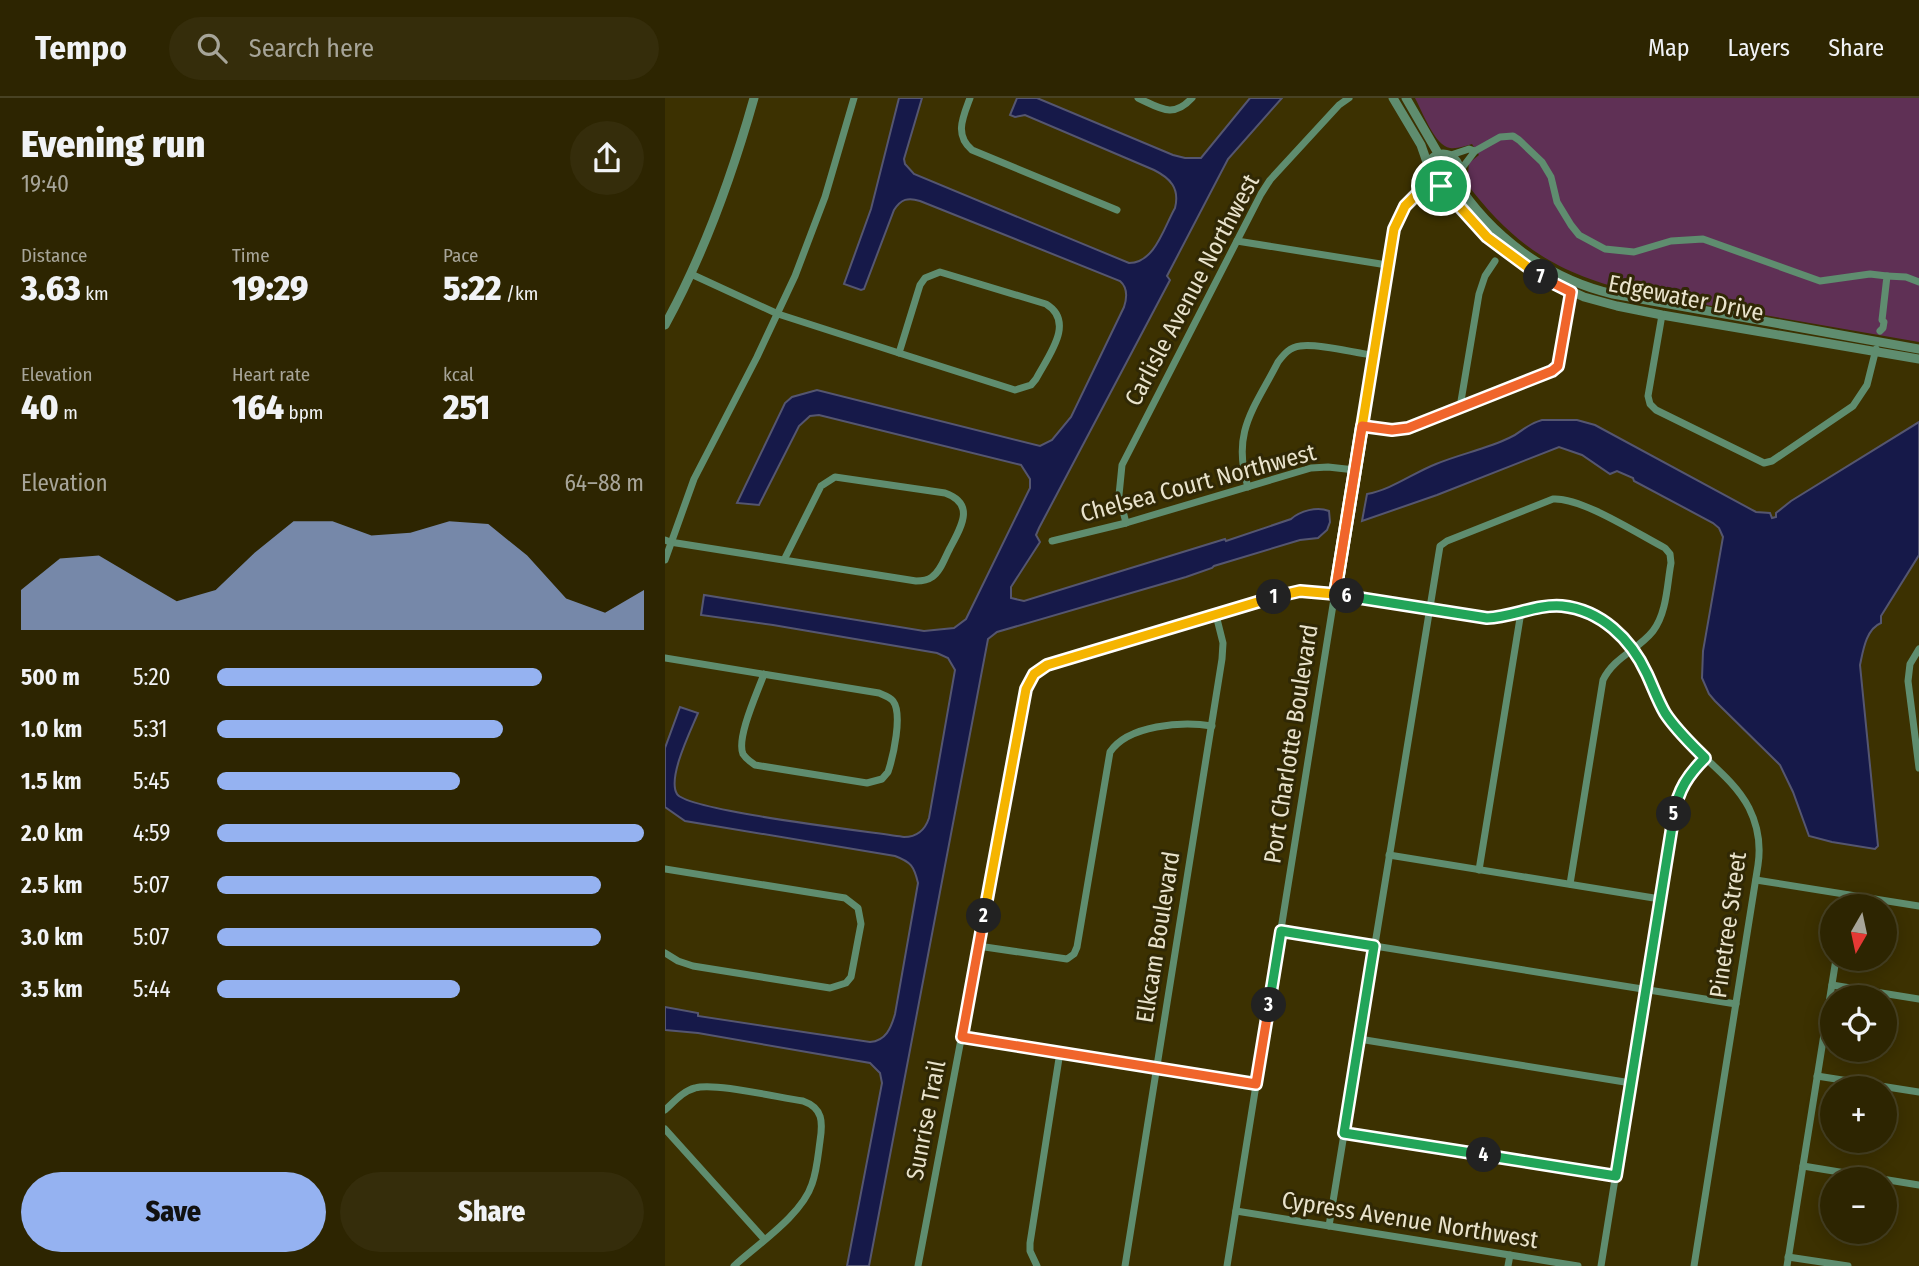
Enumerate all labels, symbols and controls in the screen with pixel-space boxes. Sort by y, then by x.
search box [169,17,659,80]
text: Tempo [35,28,127,68]
icon: search [193,29,231,67]
text: Search here [249,33,374,64]
text: Map [1648,34,1690,62]
text: Layers [1728,34,1790,62]
text: Share [1828,34,1884,62]
text: Evening run [21,121,205,167]
button: share [570,121,644,195]
pin [1411,156,1471,216]
icon: arrive [1422,167,1460,205]
street label: Carlisle Avenue Northwest [1119,169,1265,410]
text: 19:40 [21,170,69,198]
text: Distance [21,244,88,267]
text: Time [232,244,270,267]
text: Pace [443,244,478,267]
pin: 7 [1523,260,1559,294]
text: 7 [1536,265,1545,288]
text: 3.63 [21,267,81,309]
text: 19:29 [232,267,308,309]
text: 5:22 [443,267,502,309]
street label: Edgewater Drive [1606,269,1766,327]
text: km [81,282,109,305]
text: /km [502,282,538,305]
text: Elevation [21,363,93,386]
text: Heart rate [232,363,310,386]
text: kcal [443,363,474,386]
text: 40 [21,386,59,428]
text: 164 [232,386,284,428]
text: 251 [443,386,490,428]
text: m [59,401,78,424]
text: bpm [284,401,323,424]
street label: Chelsea Court Northwest [1077,438,1319,528]
text: Elevation [21,469,108,497]
text: 64–88 m [564,469,644,497]
pin: 6 [1329,578,1365,614]
pin: 1 [1257,580,1291,614]
text: 6 [1342,584,1351,607]
text: 1 [1269,585,1278,608]
street label: Port Charlotte Boulevard [1258,622,1324,866]
text: 500 m [21,663,80,691]
text: 5:20 [133,663,171,691]
text: 1.0 km [21,715,82,743]
text: 5:31 [133,715,167,743]
text: 1.5 km [21,767,82,795]
text: 5:45 [133,767,170,795]
pin: 5 [1657,796,1691,832]
text: 5 [1669,802,1678,825]
text: 2.0 km [21,819,83,847]
text: 4:59 [133,819,171,847]
street label: Elkcam Boulevard [1131,849,1185,1025]
street label: Pinetree Street [1704,850,1752,1000]
text: 2.5 km [21,871,82,899]
text: 5:07 [133,871,169,899]
north arrow [1820,894,1897,971]
map controls [1820,894,1897,1244]
pin: 2 [967,898,1001,934]
text: 2 [979,904,988,927]
text: 3.0 km [21,923,83,951]
text: 5:07 [133,923,169,951]
text: 3.5 km [21,975,83,1003]
text: 5:44 [133,975,171,1003]
button: locate [1820,985,1897,1062]
pin: 3 [1251,988,1287,1023]
text: 3 [1264,993,1273,1016]
street label: Sunrise Trail [901,1058,951,1182]
button: + [1820,1076,1897,1153]
pin: 4 [1467,1138,1501,1172]
text: 4 [1479,1143,1488,1166]
button: − [1820,1167,1897,1244]
button: Save [21,1172,326,1252]
button: Share [340,1172,644,1252]
street label: Cypress Avenue Northwest [1280,1186,1540,1254]

